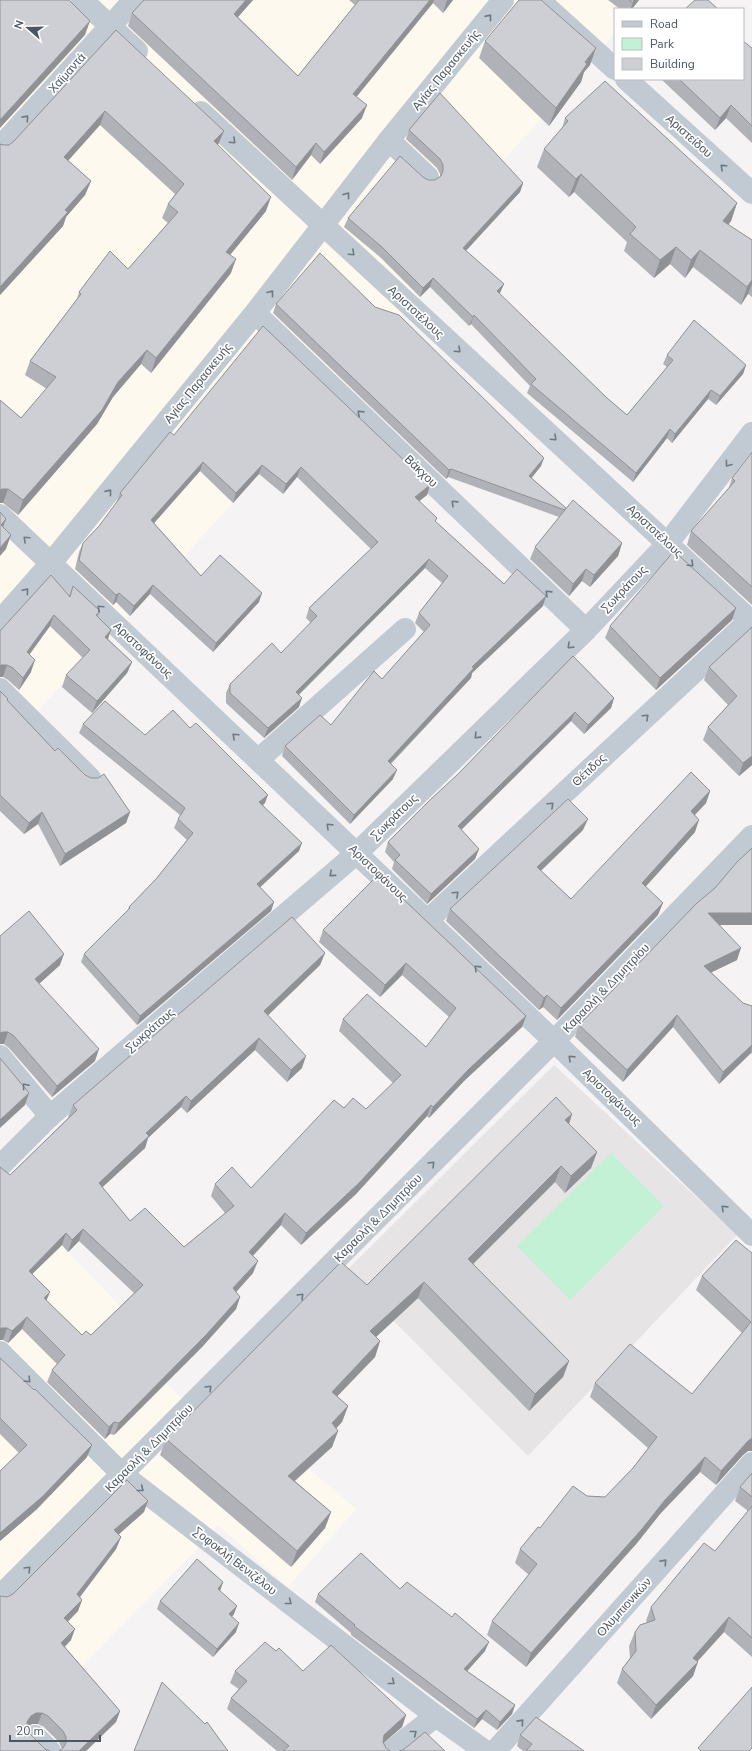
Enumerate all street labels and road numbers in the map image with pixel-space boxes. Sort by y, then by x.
street label: Αγίας Παρασκευής [409,26,484,114]
street label: Χαϊμαντά [45,49,89,96]
street label: Αριστείδου [662,111,716,161]
street label: Αριστοτέλους [385,282,448,342]
street label: Αγίας Παρασκευής [161,339,236,427]
street label: Βάκχου [401,451,441,491]
street label: Αριστοτέλους [624,501,687,561]
street label: Σωκράτους [597,562,651,616]
street label: Αριστοφάνους [110,618,176,682]
street label: Θέτιδος [568,750,610,790]
street label: Σωκράτους [367,790,421,844]
street label: Αριστοφάνους [345,841,411,905]
street label: Καραολή & Δημητρίου [559,940,653,1036]
street label: Σωκράτους [122,1004,178,1056]
street label: Αριστοφάνους [579,1065,645,1129]
street label: Καραολή & Δημητρίου [330,1170,426,1266]
street label: Καραολή & Δημητρίου [101,1400,197,1496]
street label: Σοφοκλή Βενιζέλου [190,1523,280,1599]
street label: Ολυμπιονικών [593,1574,655,1640]

